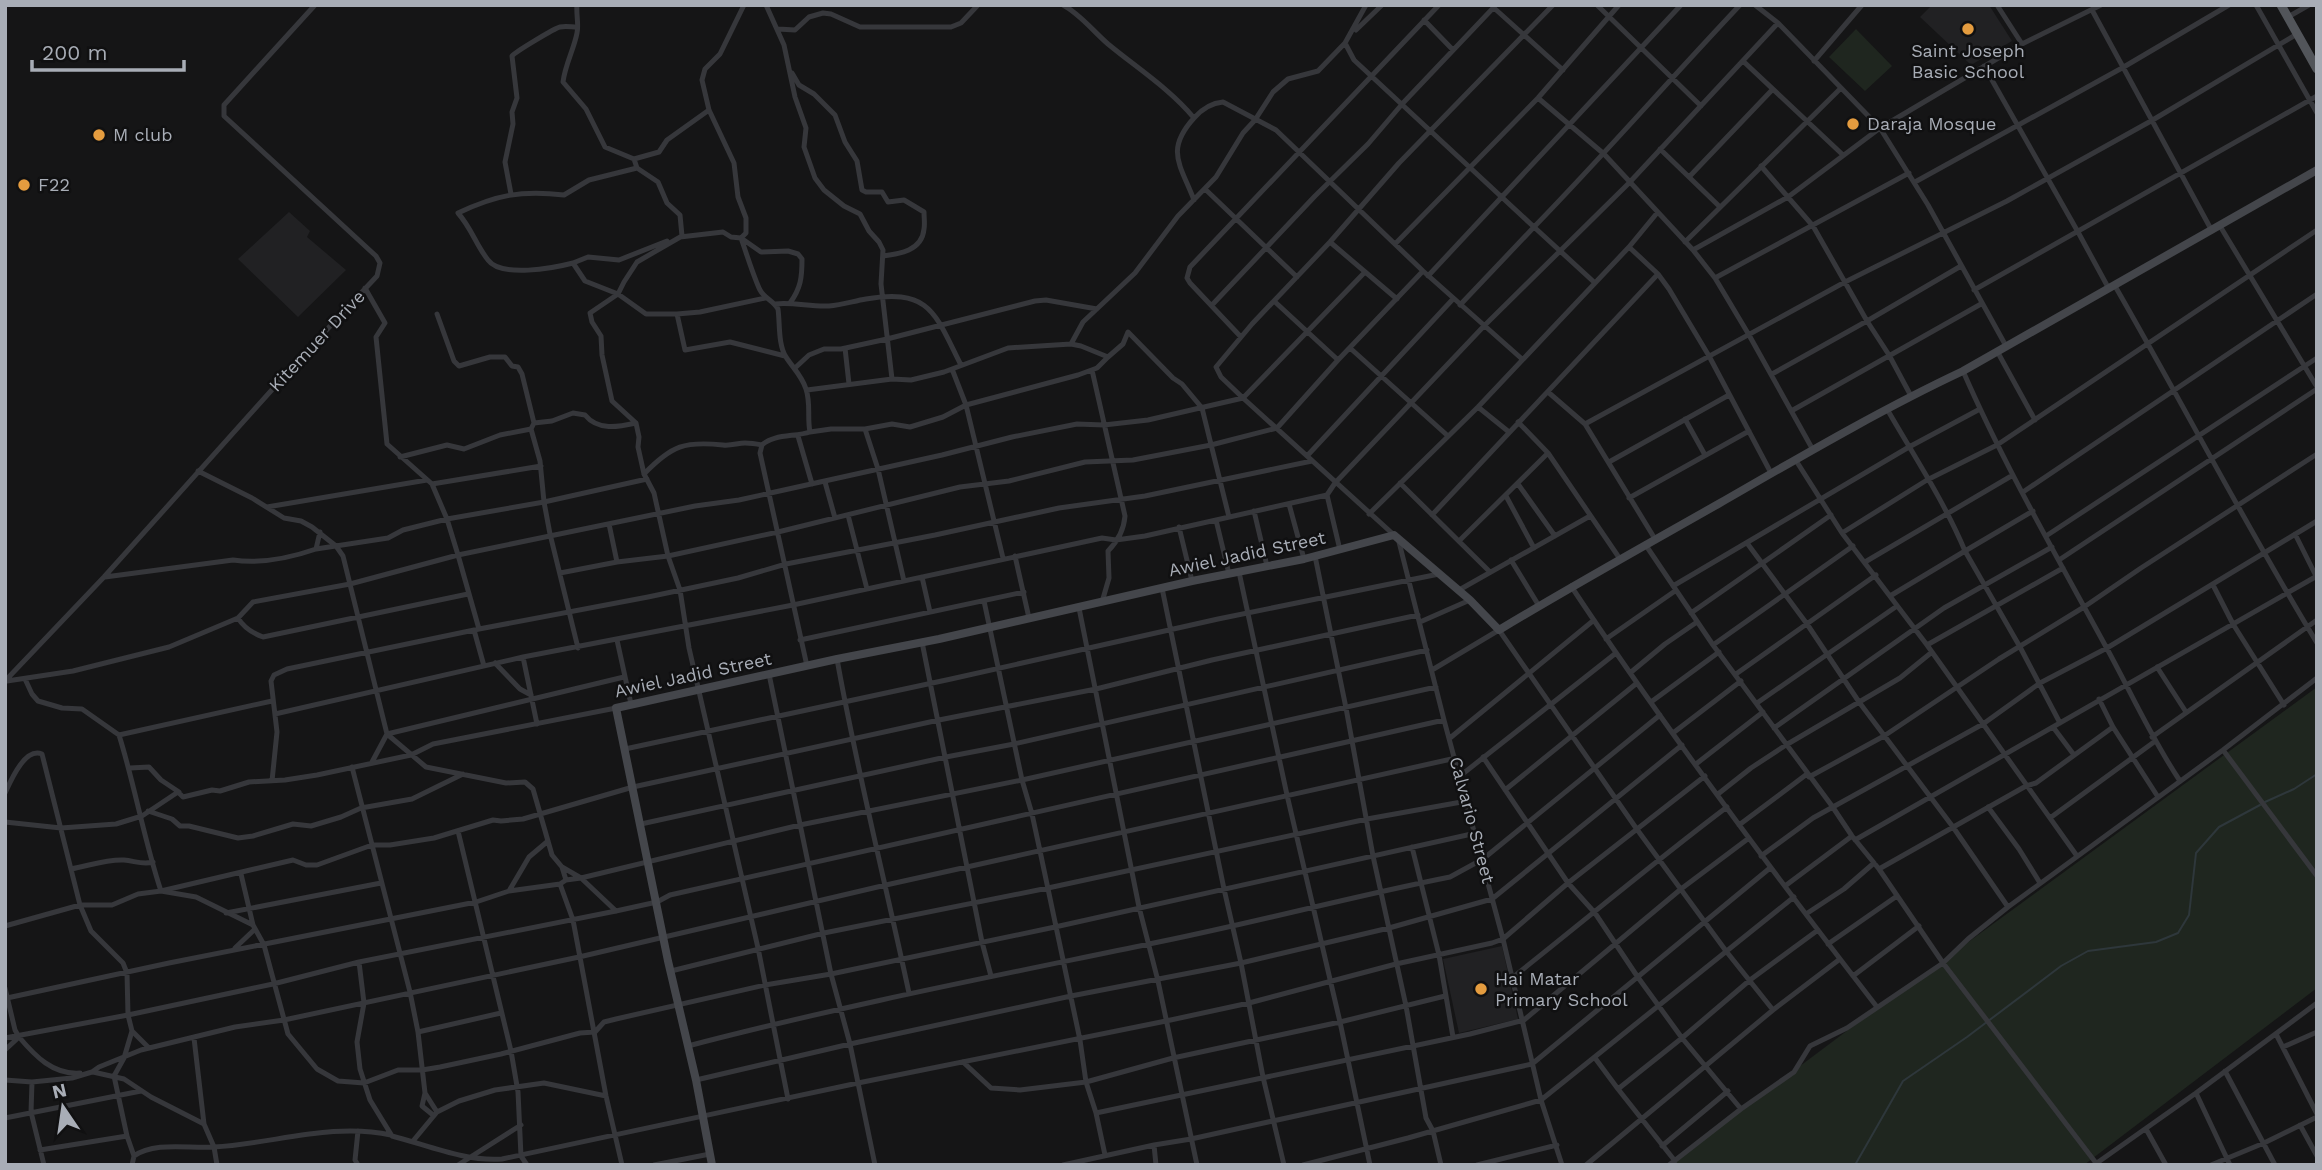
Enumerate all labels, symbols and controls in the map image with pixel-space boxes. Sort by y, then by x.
marker: Saint Joseph Basic School [1960,21,1976,37]
scale bar [32,28,184,72]
text: 200 m [42,40,108,65]
place label: Saint Joseph Basic School [1911,40,2025,82]
place label: Daraja Mosque [1867,113,1996,134]
marker: Daraja Mosque [1845,116,1861,132]
place label: M club [113,124,173,145]
marker: M club [91,127,107,143]
place label: F22 [38,174,70,195]
marker: F22 [16,177,32,193]
street label: Kitemuer Drive [264,286,369,396]
street label: Awiel Jadid Street [1166,527,1328,580]
street label: Awiel Jadid Street [612,648,774,701]
street label: Calvario Street [1445,754,1500,886]
place label: Hai Matar Primary School [1495,968,1628,1010]
marker: Hai Matar Primary School [1473,981,1489,997]
north arrow [28,1072,98,1142]
text: N [50,1078,69,1104]

